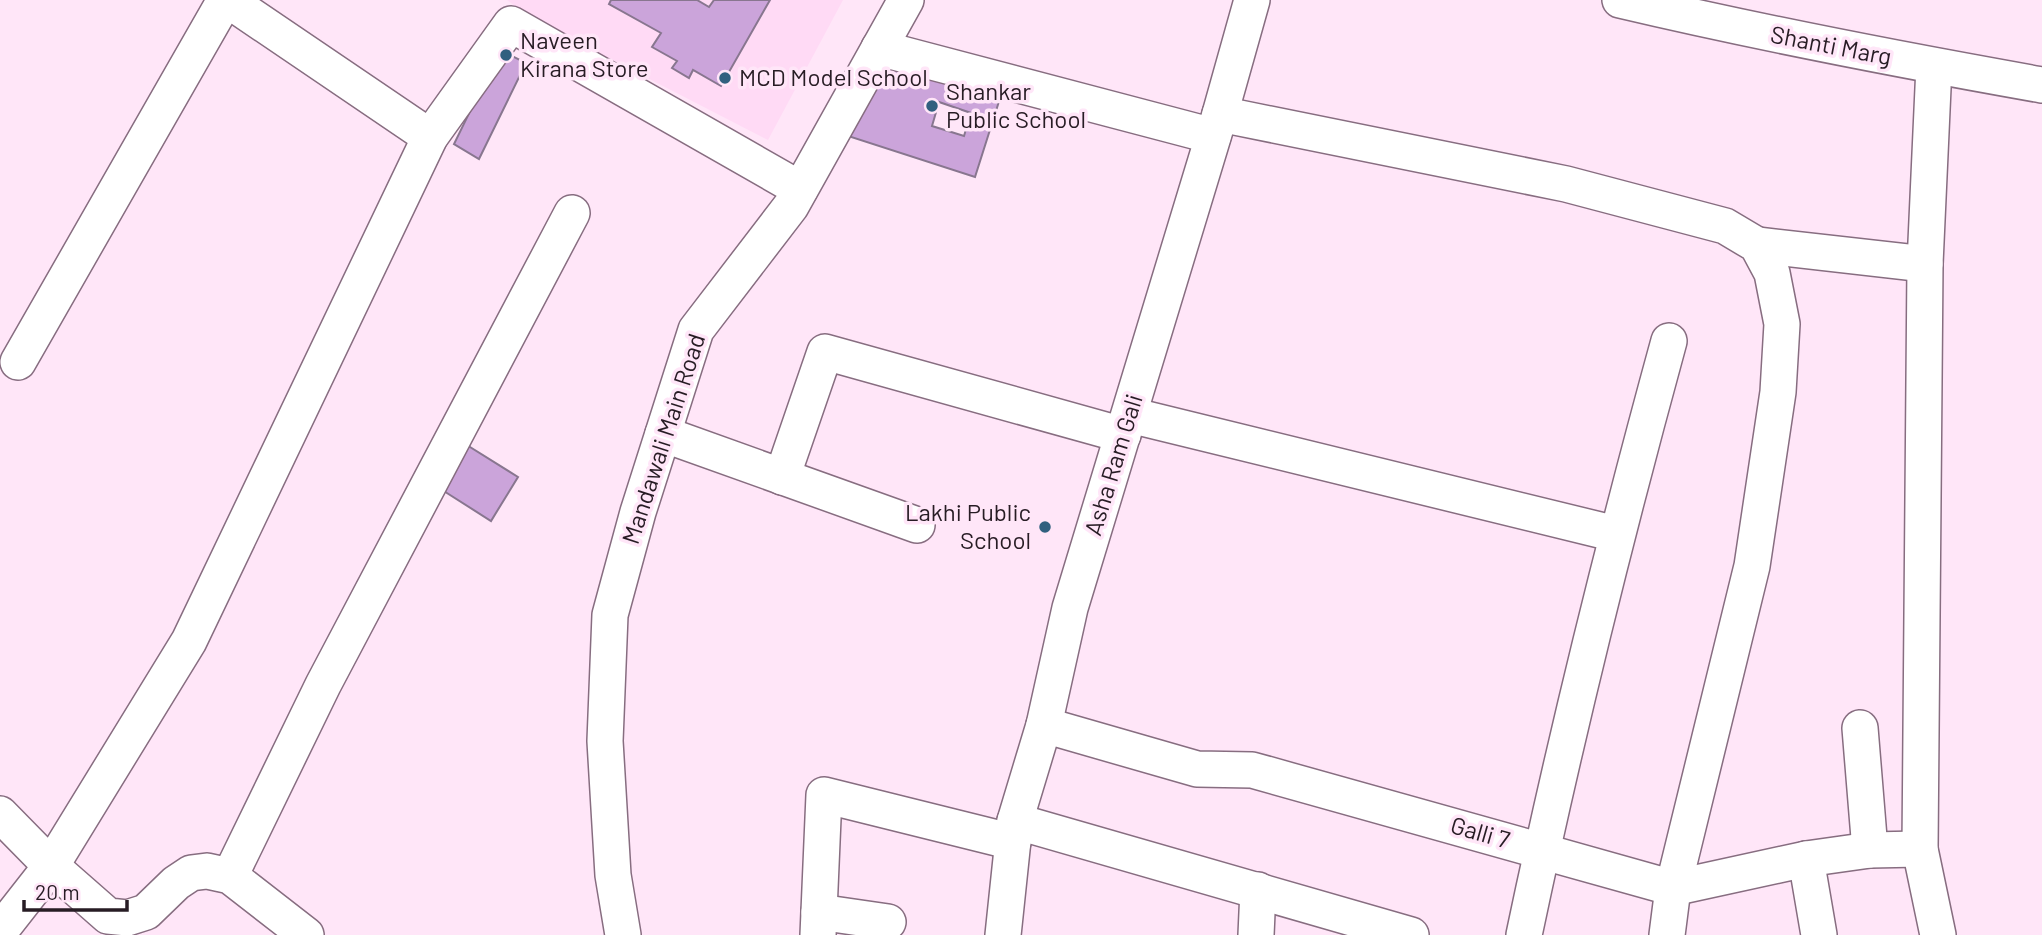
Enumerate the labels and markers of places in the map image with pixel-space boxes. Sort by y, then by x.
place label: Naveen Kirana Store [520,25,649,82]
marker: Naveen Kirana Store [498,47,514,63]
place label: MCD Model School [739,62,928,91]
marker: MCD Model School [717,70,733,86]
place label: Shankar Public School [946,76,1086,133]
marker: Shankar Public School [924,98,940,114]
place label: Lakhi Public School [905,497,1031,554]
marker: Lakhi Public School [1037,519,1053,535]

